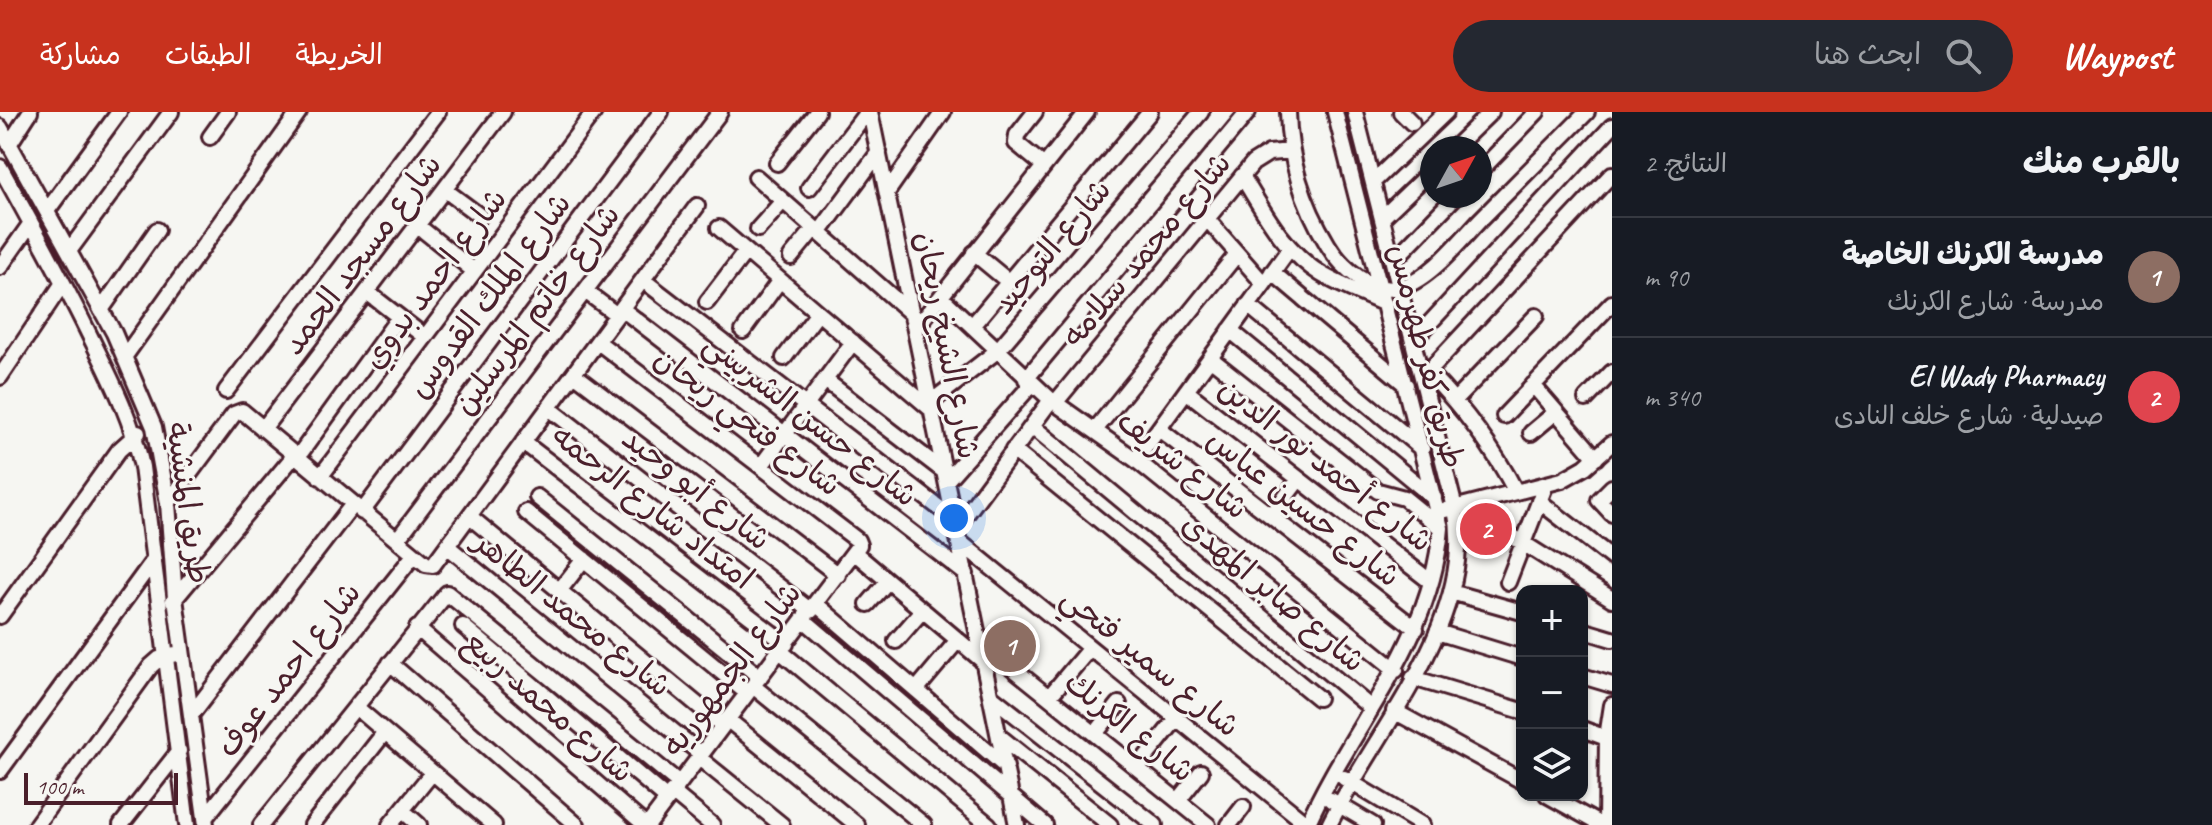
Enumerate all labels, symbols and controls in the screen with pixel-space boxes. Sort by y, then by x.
search box [1453,20,2013,92]
text: Waypost [2061,33,2172,80]
icon: search [1941,34,1985,78]
text: ابحث هنا [1814,35,1921,73]
text: مشاركة [40,37,121,72]
text: الطبقات [165,37,251,72]
text: الخريطة [295,37,383,72]
north arrow [1420,136,1492,208]
text: بالقرب منك [2023,140,2180,183]
street label: شارع محمد سلامه [1053,143,1242,357]
street label: شارع مسجد الحمد [272,145,452,365]
text: النتائج: 2 [1644,147,1727,180]
street label: شارع التوحيد [983,170,1122,324]
street label: شارع احمد بدوي [353,180,517,378]
street label: شارع الملك القدوس [399,184,582,408]
street label: شارع خاتم المرسلين [444,196,632,425]
street label: شارع الشيخ ريحان [903,228,990,463]
text: مدرسة الكرنك الخاصة [1842,235,2104,273]
street label: طريق كفر طهرمس [1379,240,1474,473]
text: 90 m [1644,261,1688,294]
text: 1 [2148,261,2160,294]
text: مدرسة · شارع الكرنك [1887,285,2104,318]
street label: شارع حسن الشربيني [691,323,926,521]
street label: شارع فتحي ريحان [641,337,850,511]
text: El Wady Pharmacy [1909,357,2104,395]
street label: شارع أحمد نور الدين [1209,368,1441,563]
text: 340 m [1644,381,1700,414]
text: 2 [2148,381,2160,414]
text: صيدلية · شارع خلف النادى [1834,399,2104,432]
street label: شارع شريف [1107,400,1257,530]
street label: امتداد شارع الرحمه [542,414,763,600]
street label: شارع أبو وحيد [613,417,779,561]
street label: طريق المنشية [157,419,220,587]
street label: شارع حسين عباس [1197,419,1409,598]
your location [934,498,974,538]
pin: 2 [1460,499,1512,559]
street label: شارع صابر المهدى [1172,503,1374,683]
street label: شارع محمد الطاهر [462,519,680,707]
street label: شارع احمد عوف [207,573,371,767]
street label: شارع الجمهوريه [652,574,812,766]
street label: شارع سمير فتحي [1048,577,1249,752]
map controls [1516,585,1588,801]
button: + [1516,585,1588,657]
pin: 1 [984,616,1036,676]
street label: شارع محمد ربيع [454,621,643,793]
button: − [1516,657,1588,729]
street label: شارع الكرنك [1055,661,1203,793]
button: layers [1516,729,1588,801]
scale bar [24,769,178,805]
text: 100 m [36,773,83,801]

